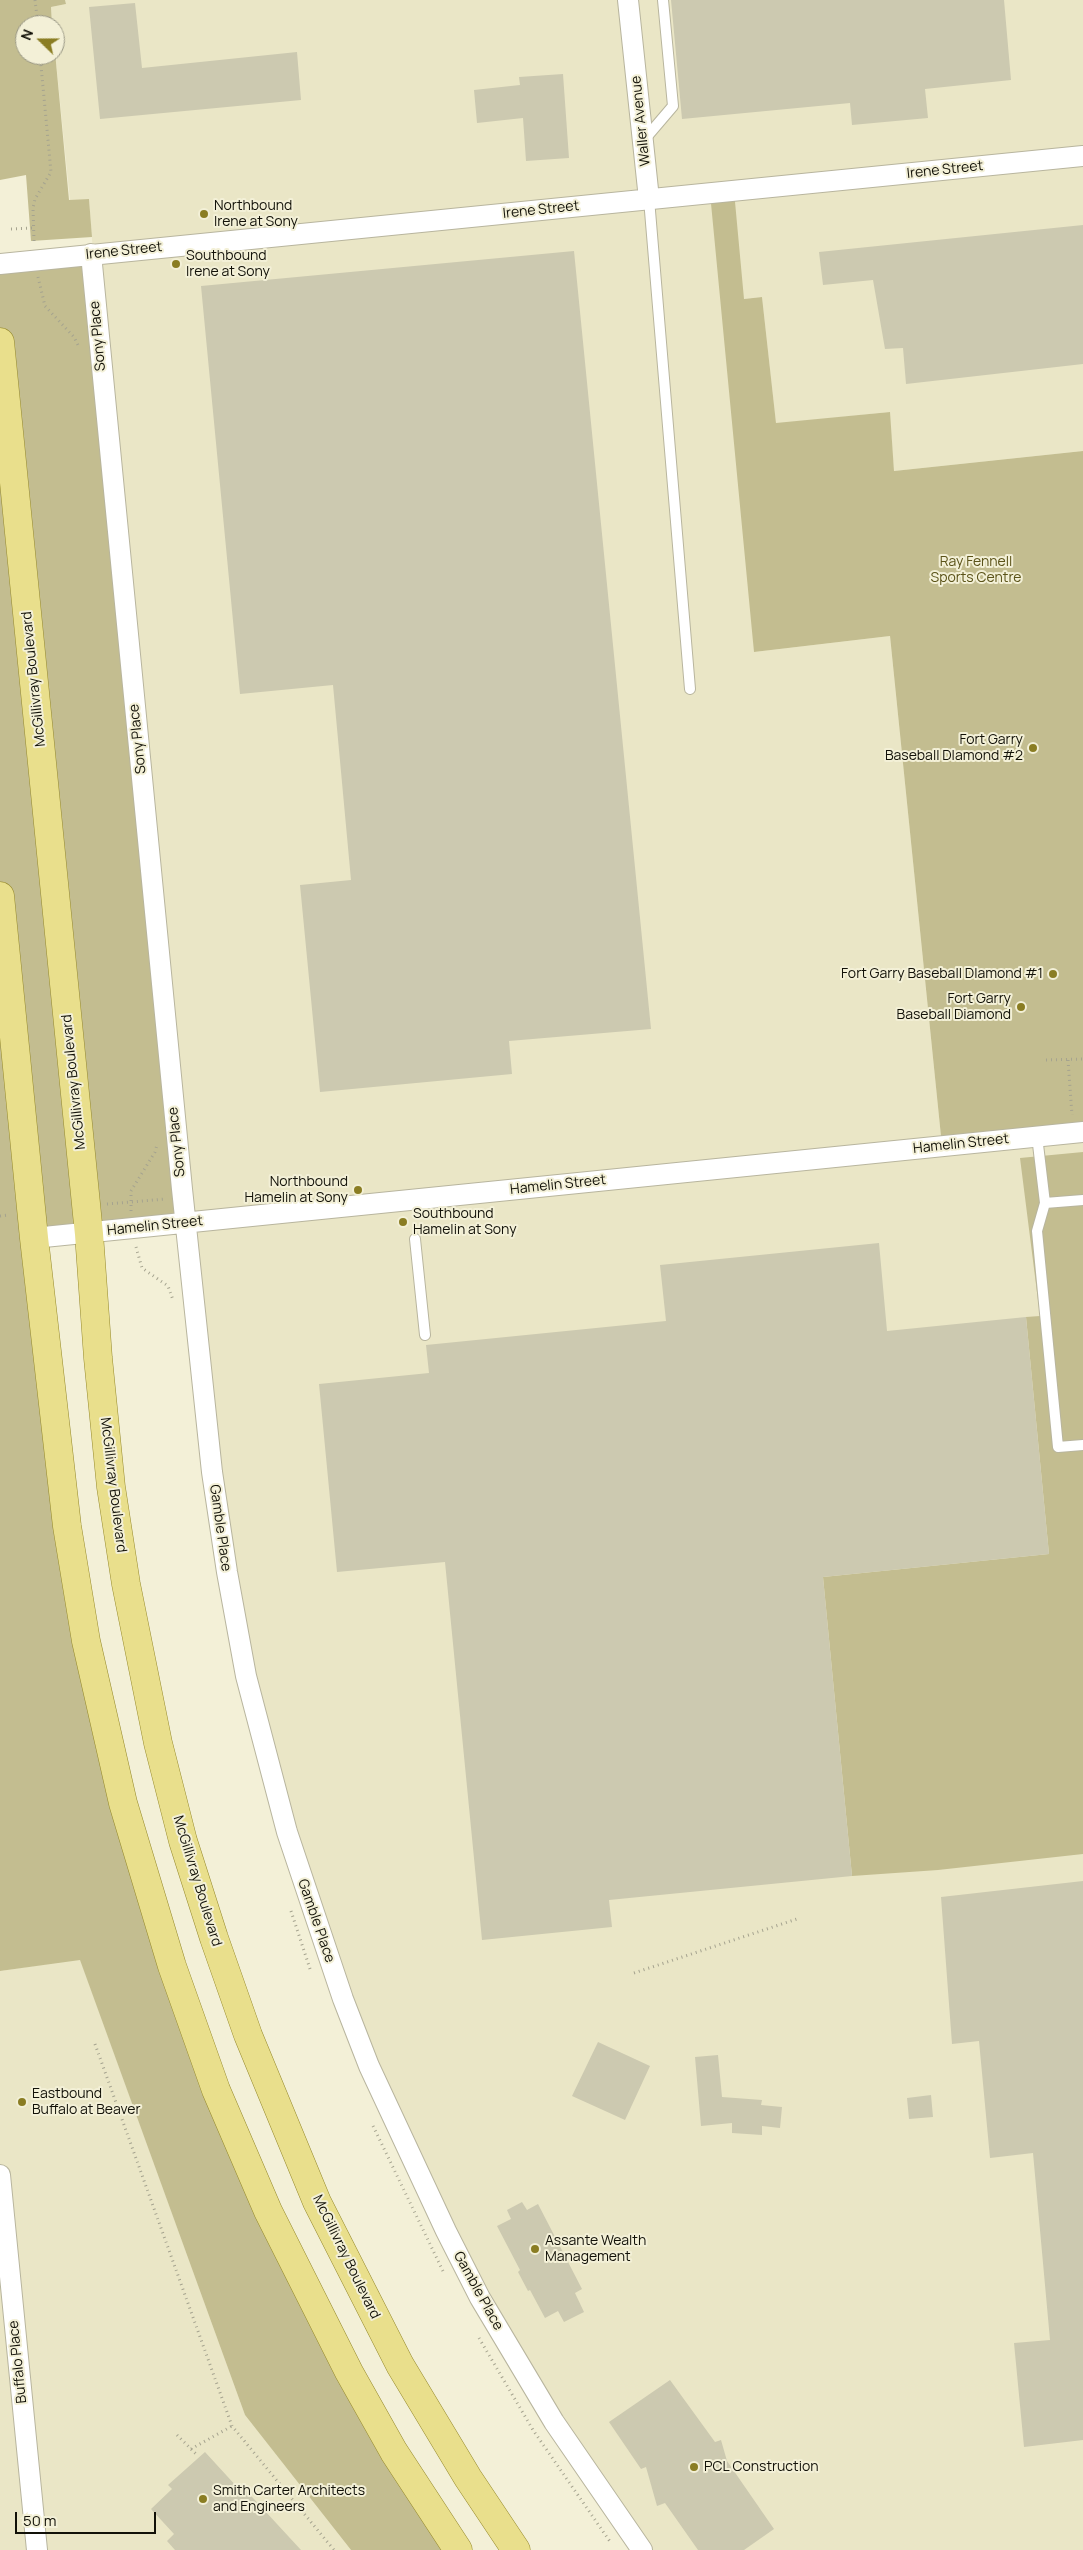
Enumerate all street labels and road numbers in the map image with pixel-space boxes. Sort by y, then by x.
street label: Waller Avenue [628,75,654,167]
street label: Irene Street [906,158,984,182]
street label: Irene Street [502,198,580,222]
street label: Irene Street [85,239,163,263]
street label: Sony Place [87,300,109,372]
street label: McGillivray Boulevard [19,611,49,747]
street label: Sony Place [126,703,150,775]
street label: McGillivray Boulevard [59,1014,89,1150]
street label: Sony Place [165,1106,189,1178]
street label: Hamelin Street [912,1131,1010,1157]
street label: Hamelin Street [509,1172,607,1198]
street label: Hamelin Street [106,1213,204,1239]
street label: McGillivray Boulevard [96,1417,130,1553]
street label: Gamble Place [206,1484,234,1572]
street label: McGillivray Boulevard [169,1814,225,1948]
street label: Gamble Place [294,1877,338,1965]
street label: McGillivray Boulevard [309,2192,383,2322]
street label: Gamble Place [449,2249,507,2333]
street label: Buffalo Place [5,2320,31,2404]

